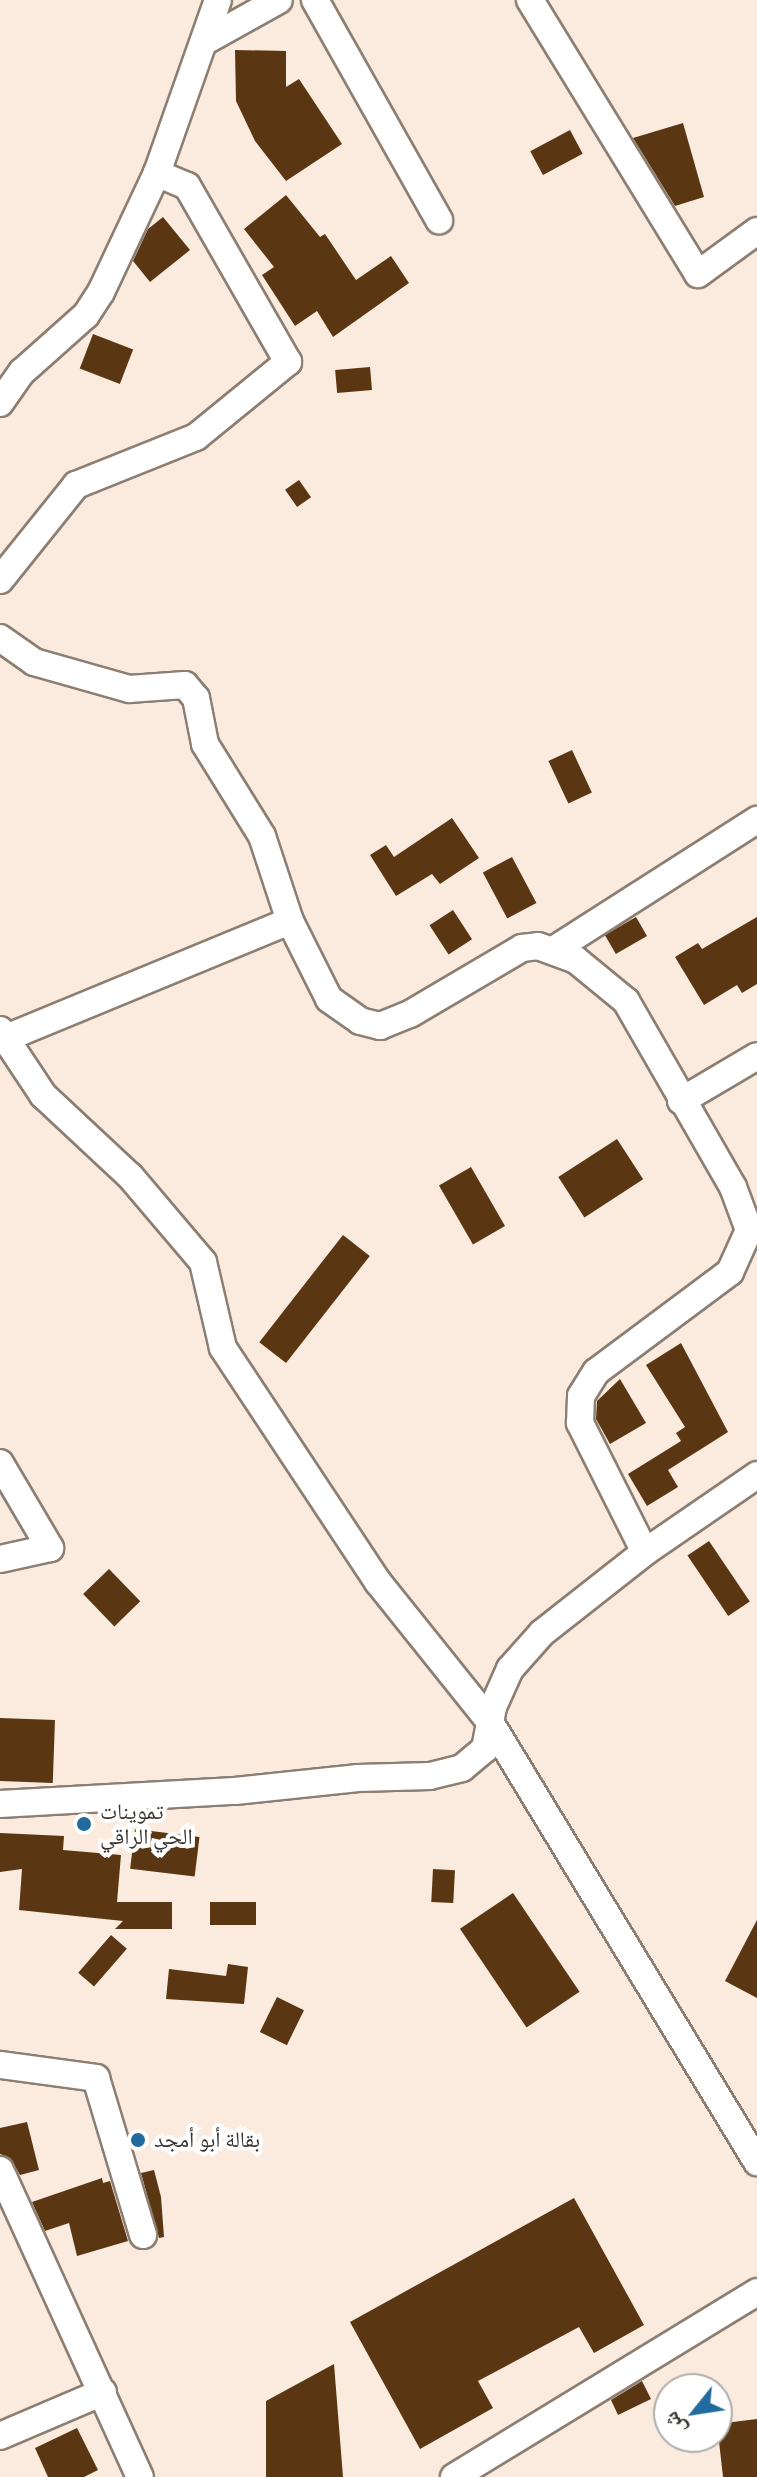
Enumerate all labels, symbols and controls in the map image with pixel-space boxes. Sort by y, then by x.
place label: تموينات الحي الراقي [100,1798,193,1850]
marker: تموينات الحي الراقي [75,1815,93,1833]
place label: بقالة أبو أمجد [154,2127,260,2153]
marker: بقالة أبو أمجد [129,2131,147,2149]
north arrow [653,2373,733,2453]
text: ش [656,2407,692,2441]

